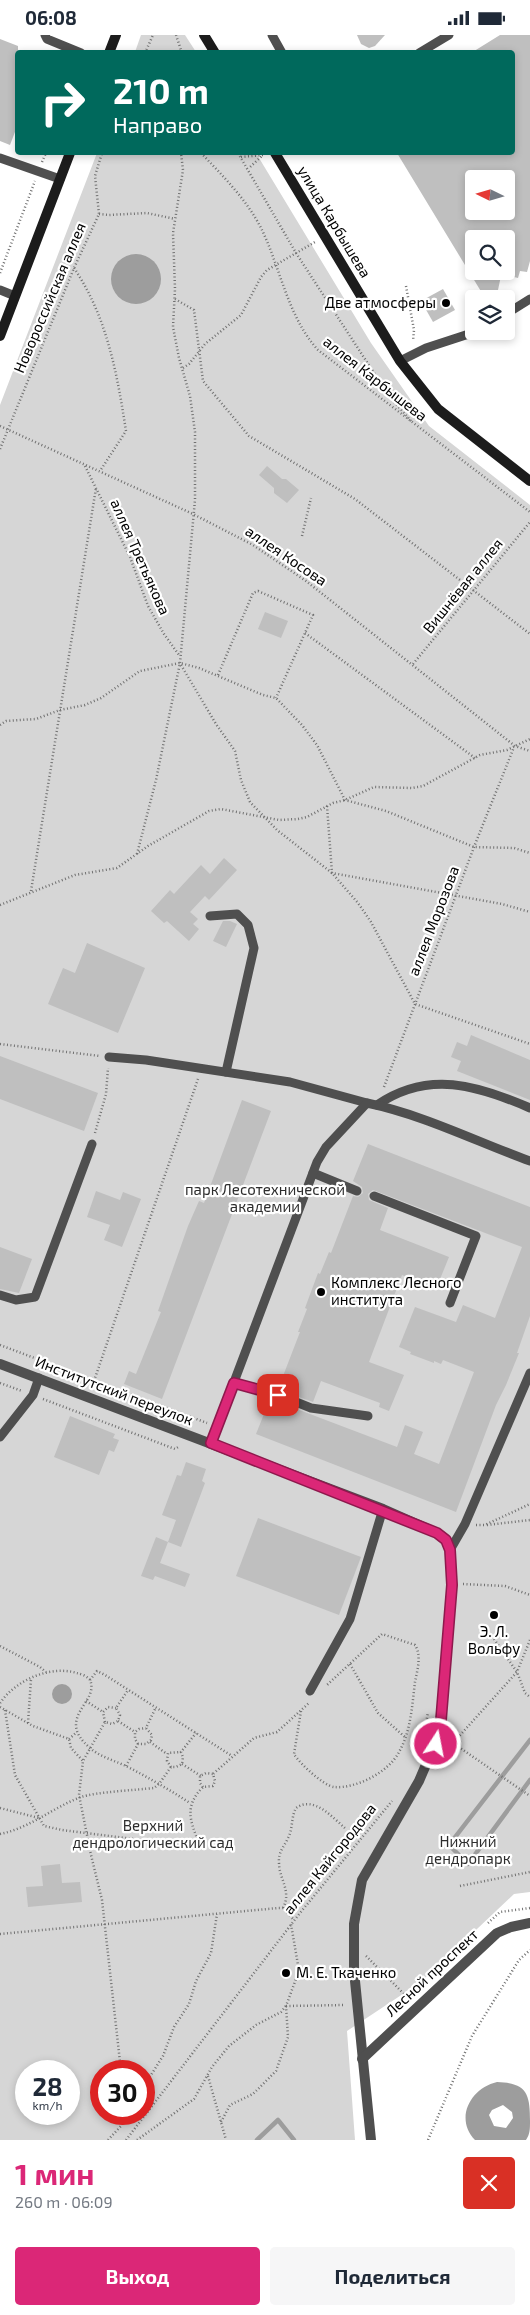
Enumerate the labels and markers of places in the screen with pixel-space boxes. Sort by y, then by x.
place label: Две атмосферы [325,293,436,311]
marker: Две атмосферы [440,297,452,309]
place label: Комплекс Лесного института [331,1273,461,1309]
marker: Комплекс Лесного института [315,1286,327,1298]
pin [257,1374,299,1416]
marker: Э. Л. Вольфу [488,1609,500,1621]
place label: Э. Л. Вольфу [468,1622,520,1658]
place label: М. Е. Ткаченко [296,1963,396,1981]
marker: М. Е. Ткаченко [280,1967,292,1979]

